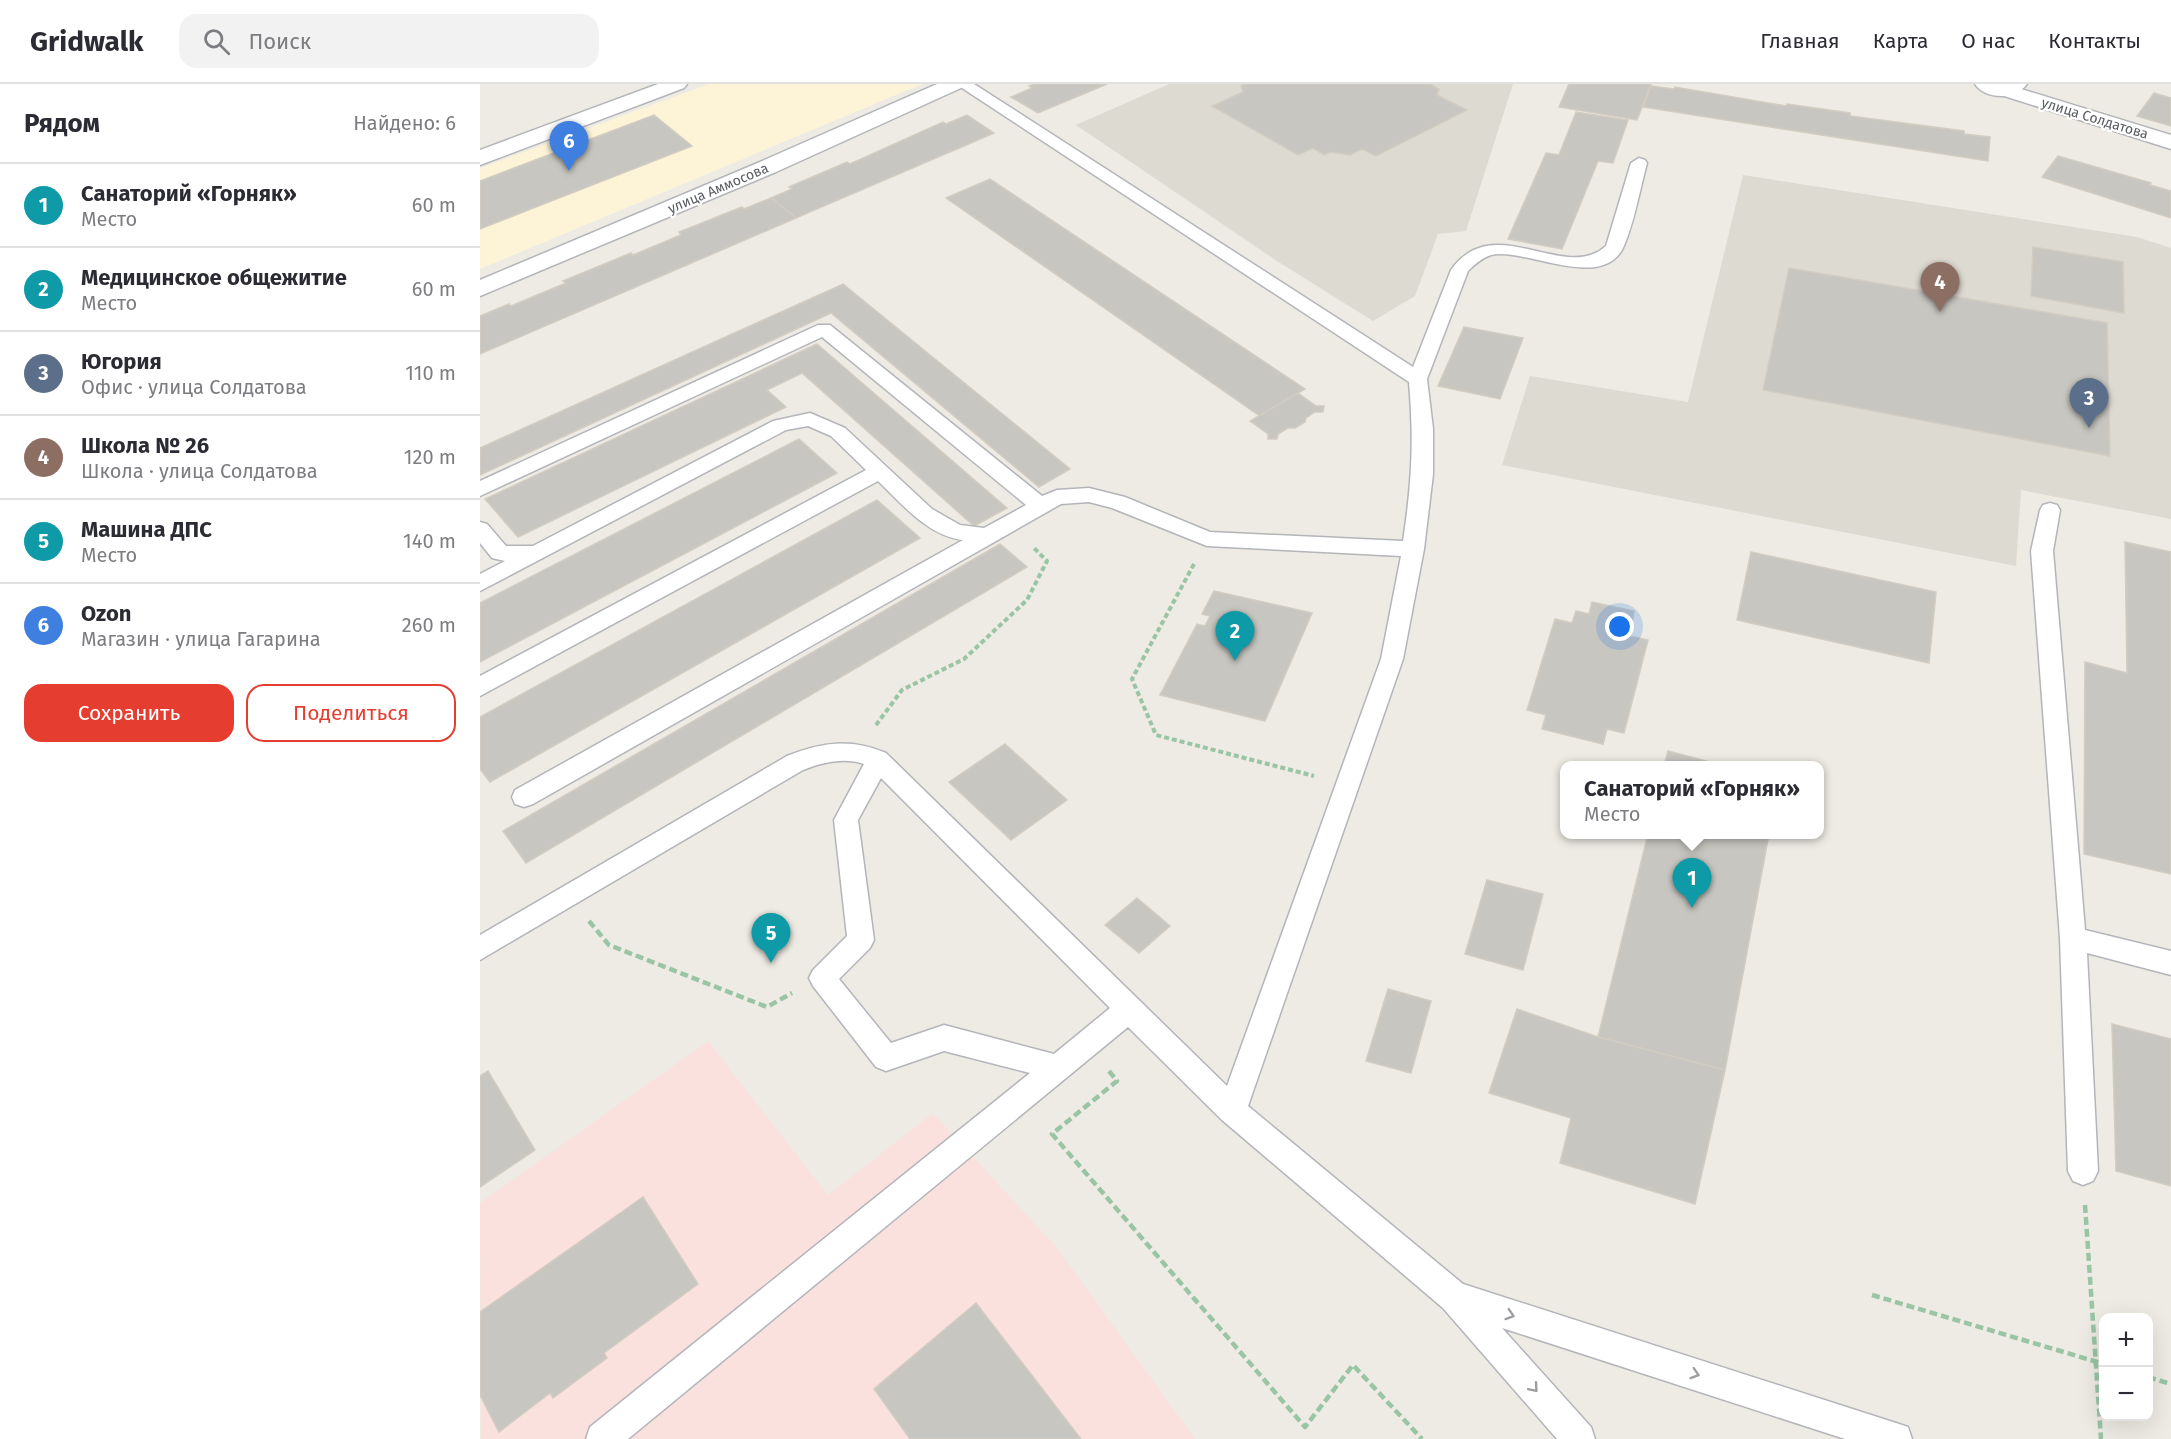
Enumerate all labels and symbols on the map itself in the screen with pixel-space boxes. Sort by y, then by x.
street label: улица Солдатова [2039,94,2150,143]
pin: 6 [550,122,589,171]
street label: улица Аммосова [665,160,771,217]
pin: 4 [1920,262,1960,312]
pin: 3 [2070,378,2108,428]
pin: 2 [1216,612,1254,661]
your location [1605,612,1634,641]
pin: 1 [1672,858,1712,908]
pin: 5 [752,914,790,963]
one-way arrow [1504,1307,1515,1320]
one-way arrow [1689,1367,1700,1380]
one-way arrow [1527,1381,1538,1392]

